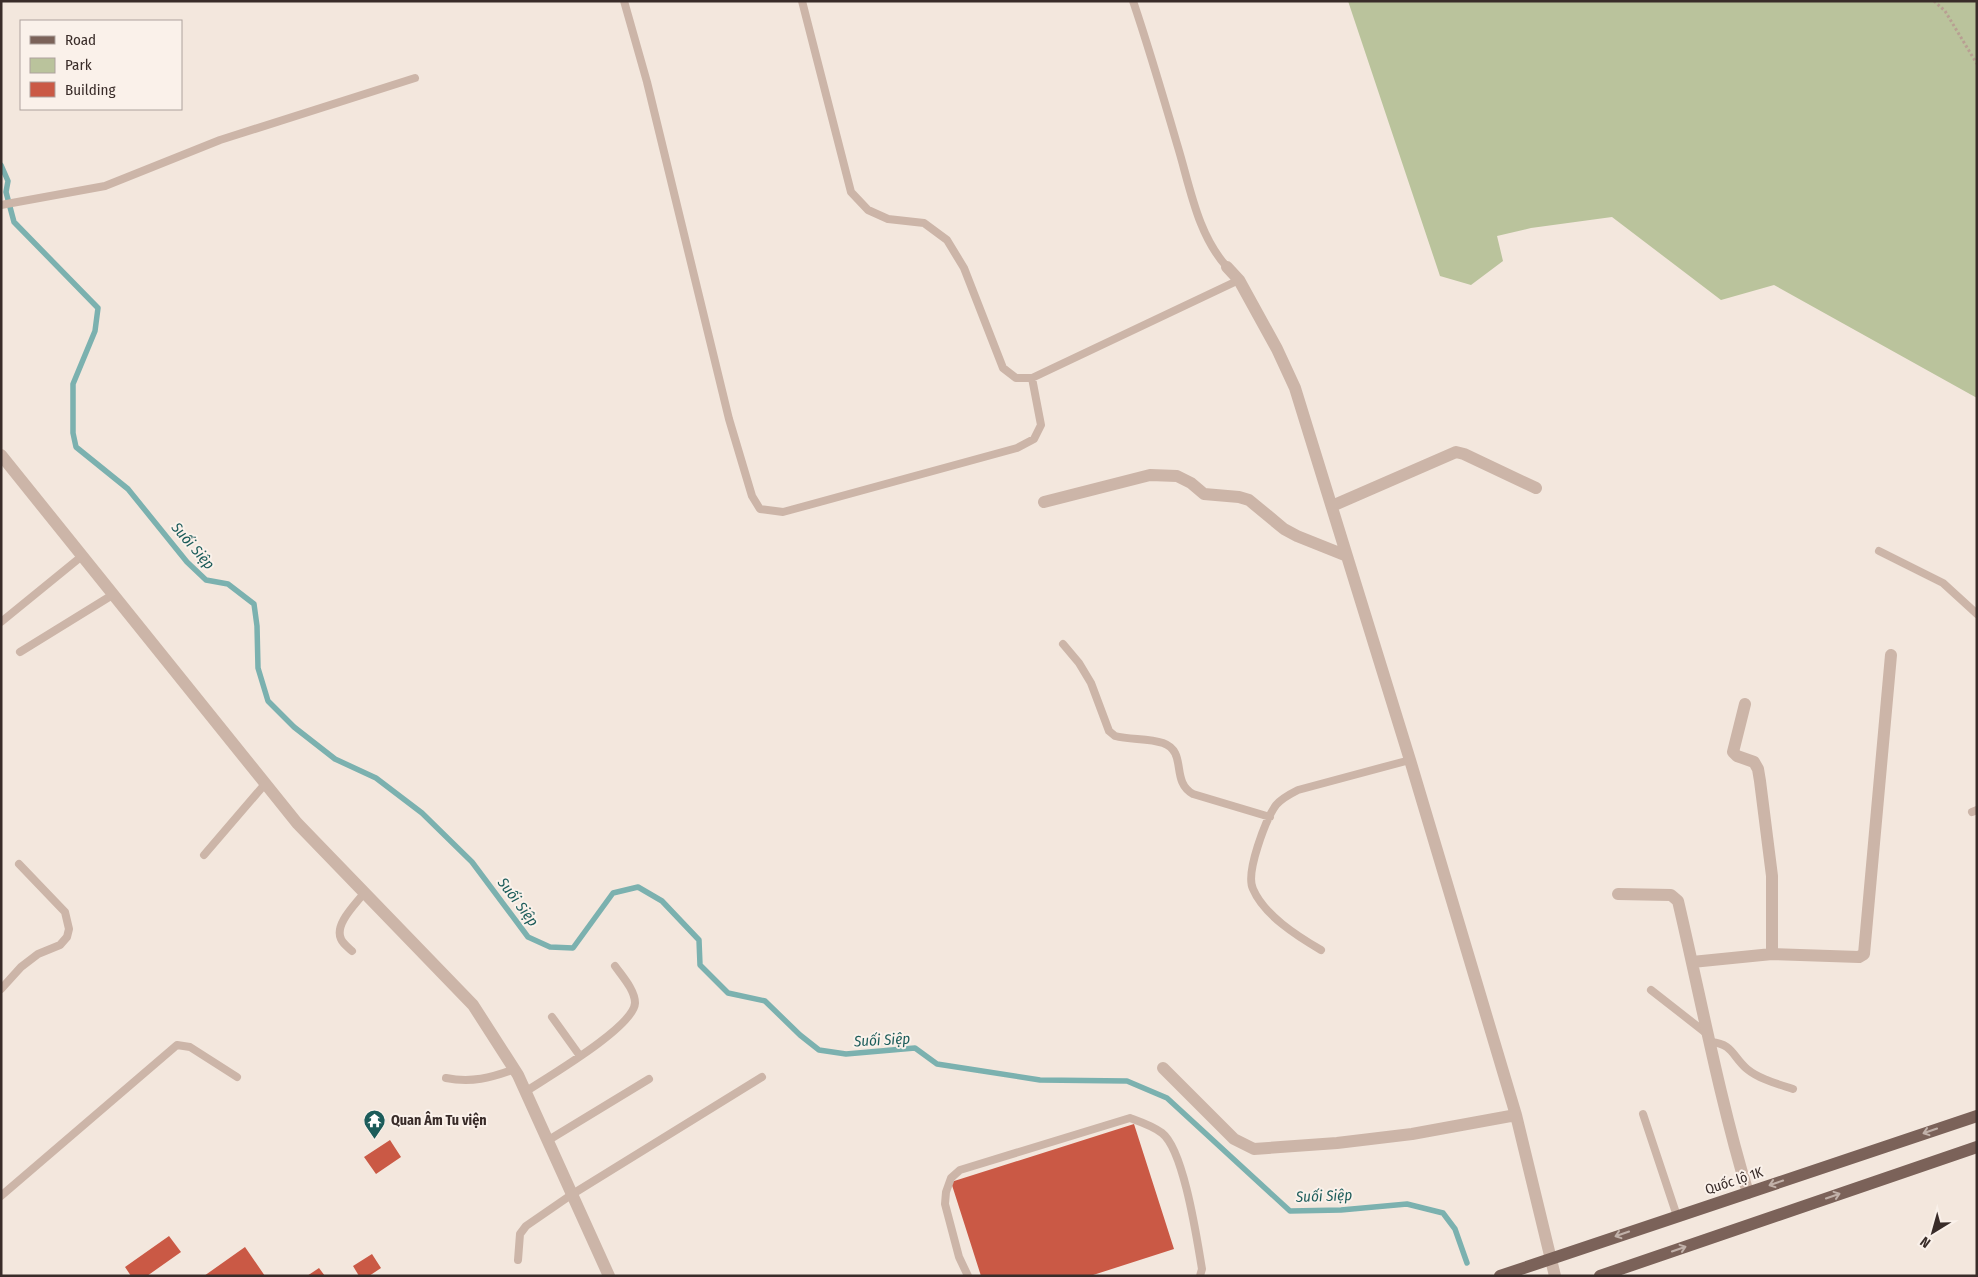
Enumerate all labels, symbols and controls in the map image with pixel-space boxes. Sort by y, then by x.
legend [20,20,182,110]
text: Road [65,31,96,49]
text: Park [65,56,92,74]
text: Building [65,81,116,99]
water label: Suối Siệp [167,518,218,573]
water label: Suối Siệp [493,873,542,930]
water label: Suối Siệp [852,1030,911,1051]
temple icon: Quan Âm Tu viện [363,1108,387,1139]
place label: Quan Âm Tu viện [391,1111,487,1129]
one-way arrow [1923,1127,1939,1136]
street label: Quốc lộ 1K [1703,1163,1766,1198]
one-way arrow [1769,1179,1785,1188]
water label: Suối Siệp [1295,1186,1353,1206]
one-way arrow [1824,1191,1840,1200]
north arrow [1908,1207,1958,1257]
one-way arrow [1615,1230,1631,1240]
text: N [1917,1233,1934,1251]
one-way arrow [1671,1244,1686,1253]

